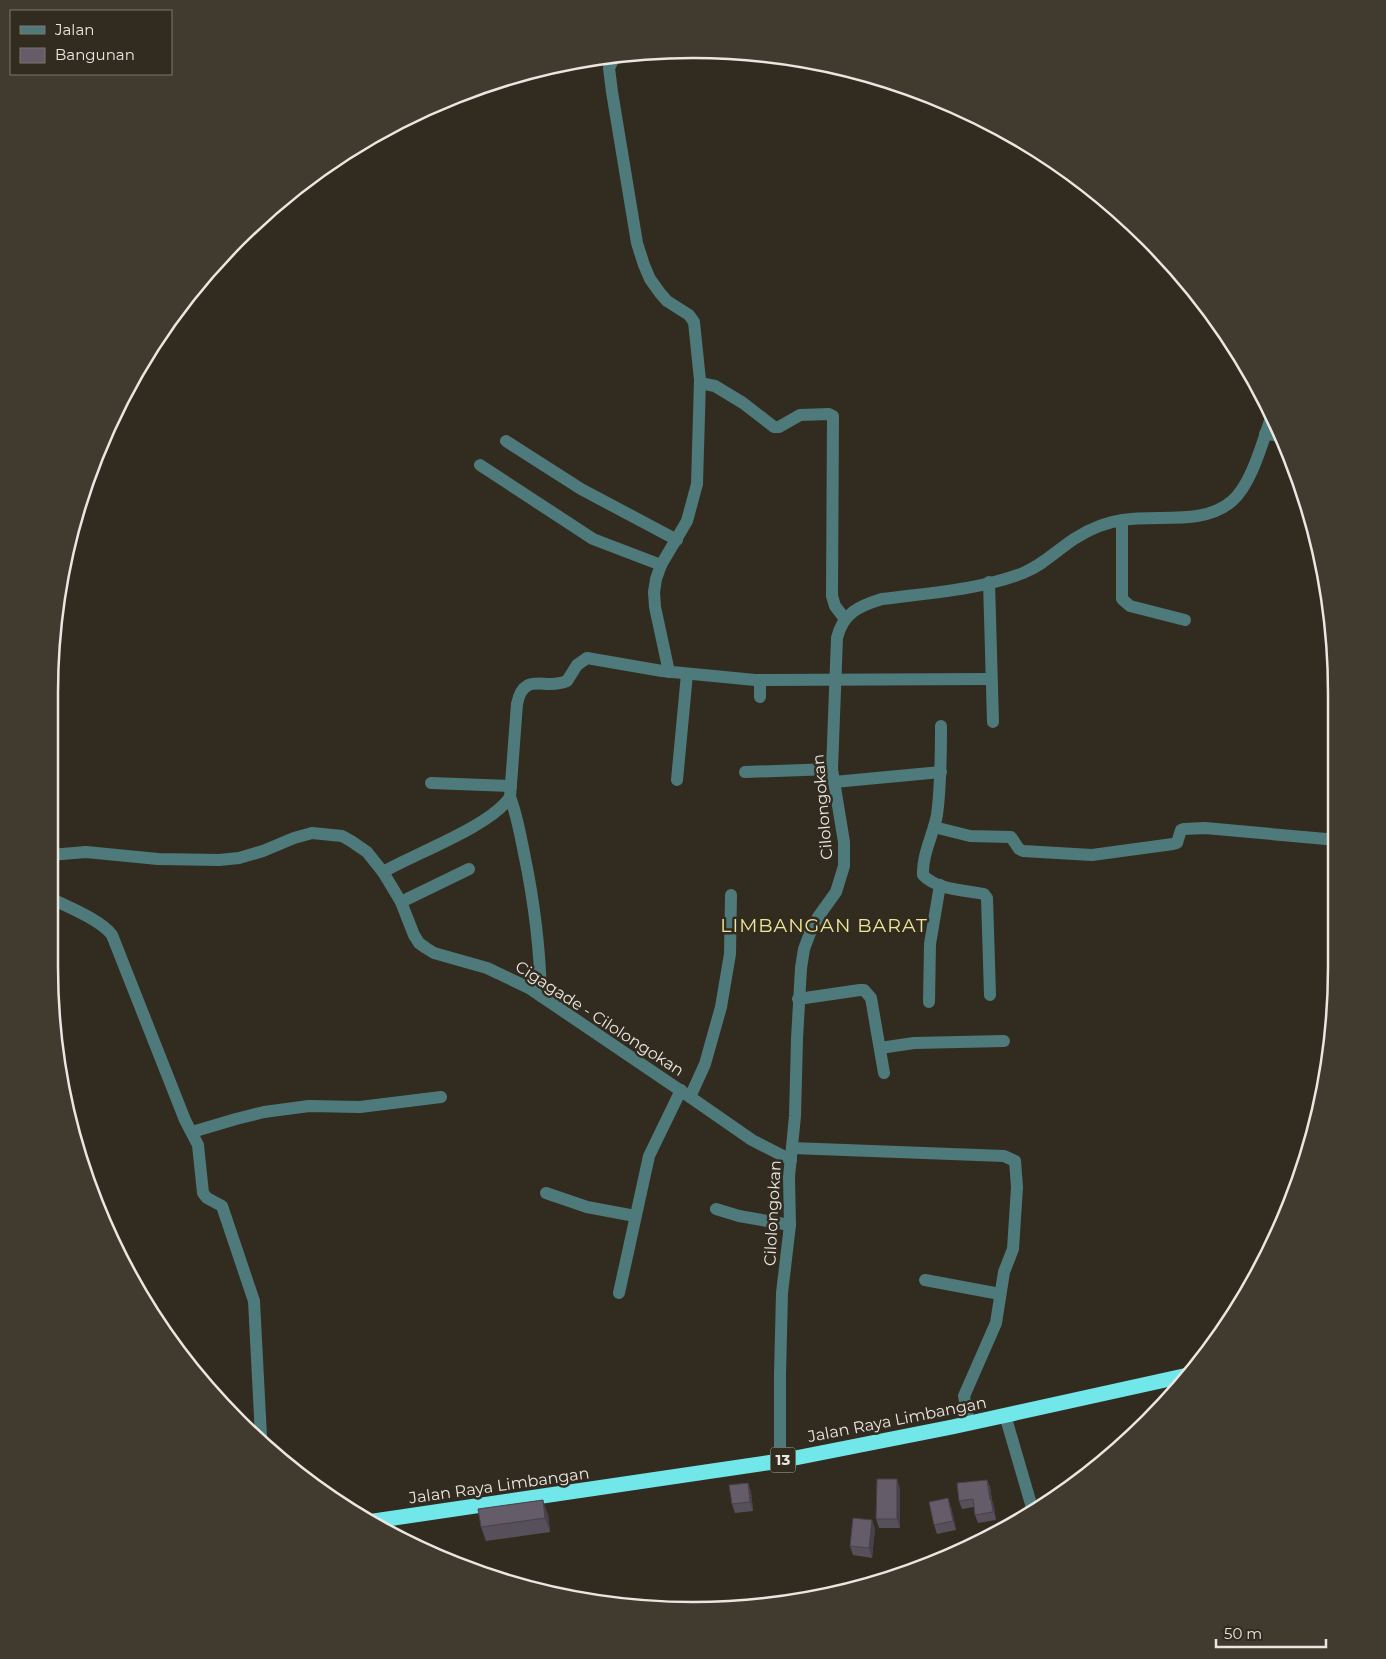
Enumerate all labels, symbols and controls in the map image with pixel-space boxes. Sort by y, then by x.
legend [10,10,172,75]
text: Jalan [54,20,94,39]
text: Bangunan [55,45,135,64]
street label: Cilolongokan [808,753,837,860]
district label: LIMBANGAN BARAT [720,914,928,937]
street label: Cigagade - Cilolongokan [512,957,688,1080]
street label: Cilolongokan [760,1160,785,1266]
street label: Jalan Raya Limbangan [805,1393,988,1446]
road number: 13 [770,1448,796,1472]
street label: Jalan Raya Limbangan [407,1463,590,1508]
scale bar [1216,1616,1326,1648]
text: 50 m [1224,1624,1262,1643]

